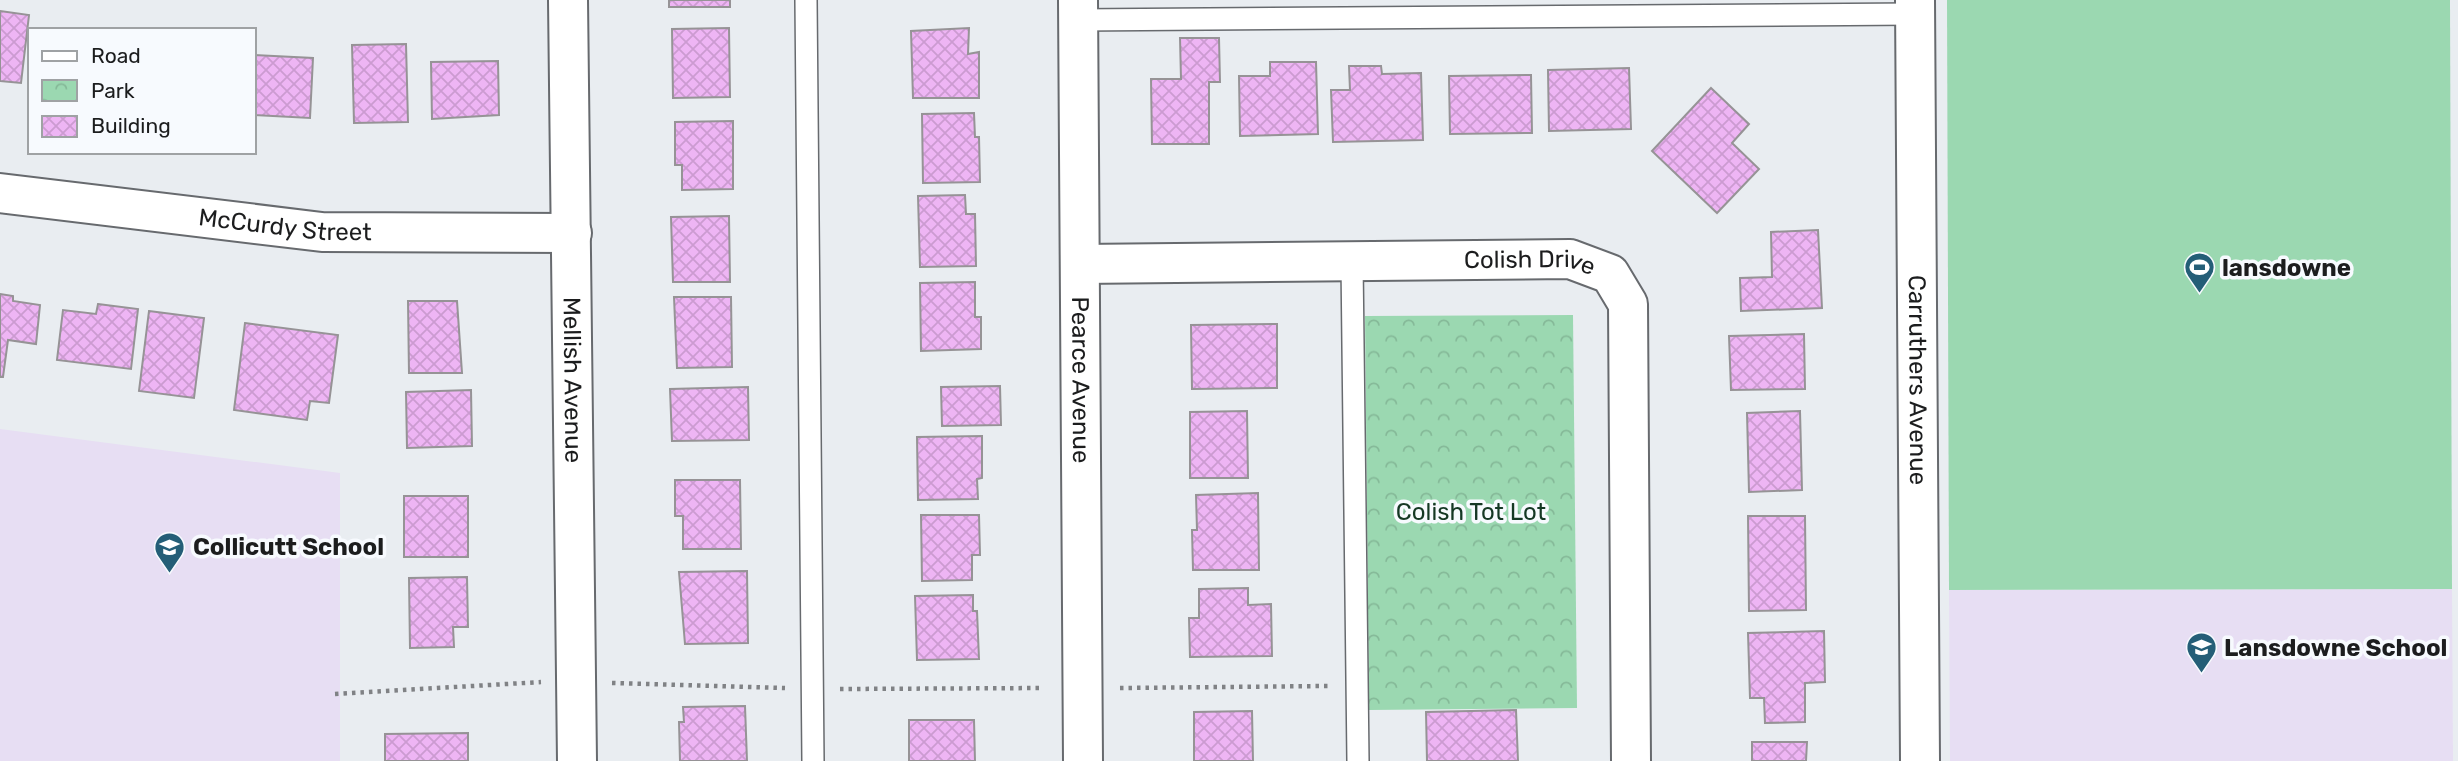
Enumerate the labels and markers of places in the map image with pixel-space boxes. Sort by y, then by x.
sports icon: lansdowne [2182,251,2216,295]
place label: lansdowne [2222,254,2351,282]
school or university icon: Collicutt School [153,530,187,574]
place label: Collicutt School [193,533,384,561]
school or university icon: Lansdowne School [2184,631,2218,675]
place label: Lansdowne School [2224,634,2447,662]

